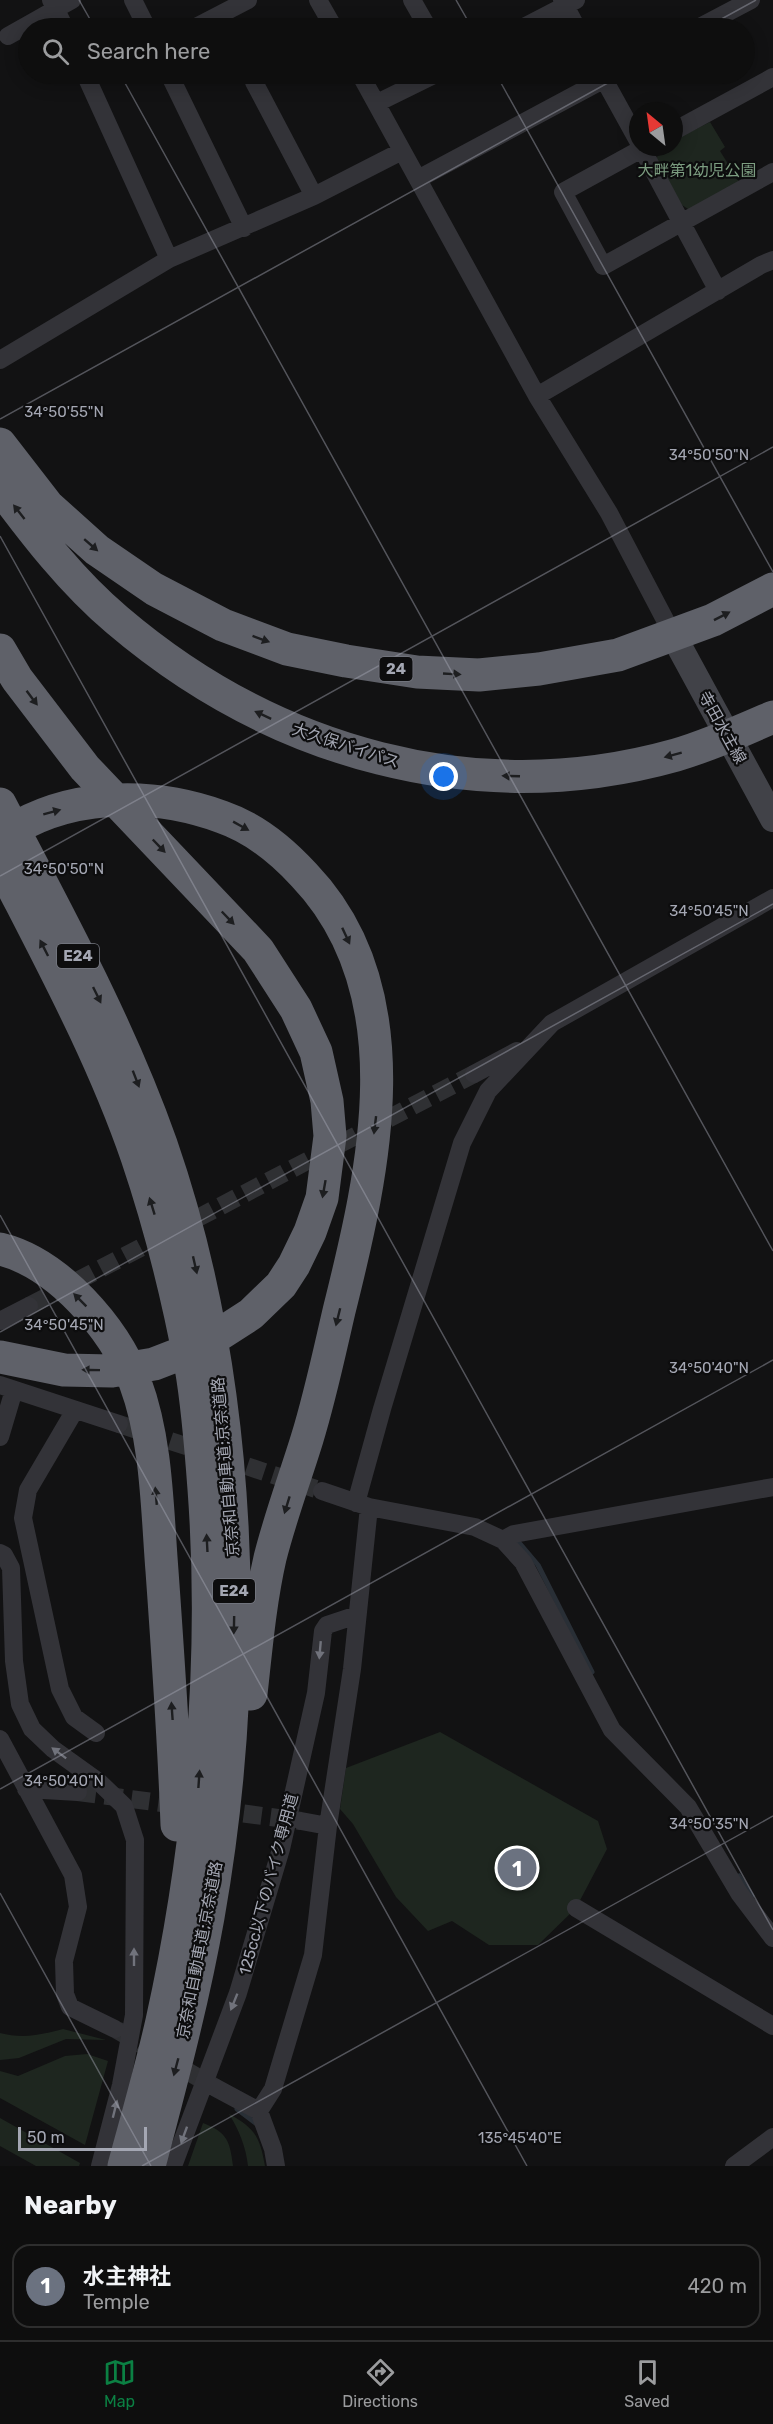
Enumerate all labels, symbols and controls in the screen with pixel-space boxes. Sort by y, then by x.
search box [18,18,755,84]
icon: search [39,35,72,68]
text: Search here [87,38,210,65]
north arrow [629,102,683,156]
park label: 大畔第1幼児公園 [638,161,756,180]
text: 34°50'55"N [24,403,104,421]
text: 34°50'50"N [669,446,749,464]
one-way arrow [13,504,25,519]
one-way arrow [83,538,98,551]
one-way arrow [714,611,731,620]
one-way arrow [252,635,270,645]
road number: 24 [380,657,412,681]
one-way arrow [443,669,462,679]
street label: 寺田水主線 [695,688,750,767]
one-way arrow [26,691,38,706]
one-way arrow [254,711,271,720]
street label: 大久保バイパス [290,719,402,772]
one-way arrow [664,750,682,760]
your location [429,762,458,791]
one-way arrow [502,772,521,781]
one-way arrow [43,807,61,816]
one-way arrow [233,821,250,831]
one-way arrow [152,839,166,853]
text: 34°50'50"N [24,860,104,878]
text: 34°50'45"N [669,902,749,920]
one-way arrow [221,911,235,926]
one-way arrow [342,927,351,944]
one-way arrow [39,939,48,956]
road number: E24 [57,944,99,968]
one-way arrow [92,986,102,1004]
one-way arrow [132,1070,142,1088]
one-way arrow [370,1116,379,1135]
one-way arrow [319,1180,328,1199]
one-way arrow [147,1197,157,1215]
one-way arrow [191,1256,200,1275]
one-way arrow [73,1293,87,1307]
one-way arrow [333,1308,342,1326]
text: 34°50'45"N [24,1316,104,1334]
text: 34°50'40"N [669,1359,749,1377]
one-way arrow [81,1365,100,1375]
street label: 京奈和自動車道;京奈道路 [208,1376,243,1558]
one-way arrow [151,1486,161,1505]
one-way arrow [282,1496,291,1514]
one-way arrow [202,1533,211,1552]
road number: E24 [213,1579,255,1603]
one-way arrow [229,1615,238,1634]
one-way arrow [315,1641,324,1660]
one-way arrow [167,1702,177,1721]
one-way arrow [51,1747,66,1759]
one-way arrow [194,1770,204,1789]
text: 34°50'40"N [24,1772,104,1790]
street label: 125cc以下のバイク専用道 [235,1791,302,1977]
text: 34°50'35"N [669,1815,749,1833]
pin: 1 [498,1846,536,1890]
street label: 京奈和自動車道;京奈道路 [173,1860,226,2040]
one-way arrow [129,1947,139,1966]
one-way arrow [229,1994,239,2012]
one-way arrow [170,2058,180,2076]
one-way arrow [110,2100,120,2118]
scale bar [18,2124,147,2152]
one-way arrow [179,2126,188,2144]
text: 50 m [27,2128,65,2147]
text: 135°45'40"E [478,2129,562,2147]
text: Nearby [24,2190,117,2221]
text: 水主神社 [83,2263,171,2290]
text: 1 [41,2274,50,2298]
text: 420 m [687,2274,747,2298]
text: Temple [83,2290,150,2314]
tab: Map [103,2356,136,2411]
tab: Directions [342,2356,418,2411]
tab: Saved [624,2356,670,2411]

